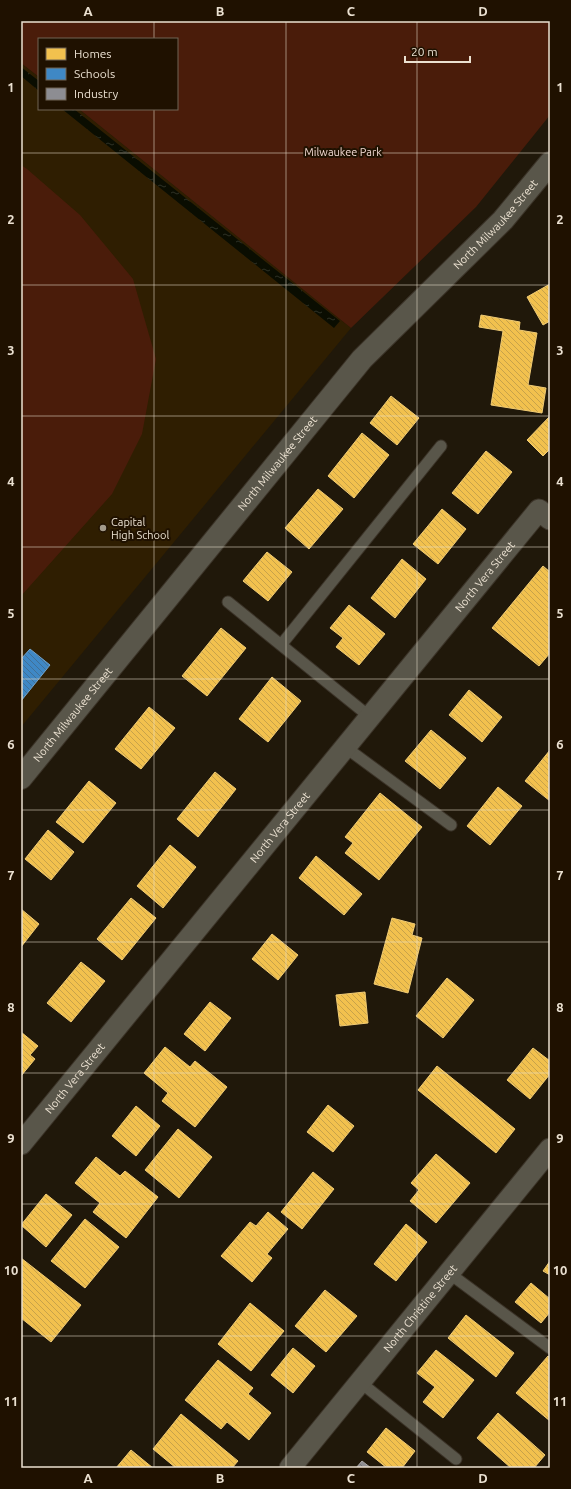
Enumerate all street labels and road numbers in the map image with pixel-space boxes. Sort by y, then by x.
street label: North Milwaukee Street [451,176,540,271]
street label: North Milwaukee Street [235,413,320,513]
street label: North Vera Street [452,538,517,614]
street label: North Milwaukee Street [31,664,115,764]
street label: North Vera Street [247,789,312,865]
street label: North Vera Street [42,1040,107,1116]
street label: North Christine Street [381,1262,460,1354]

